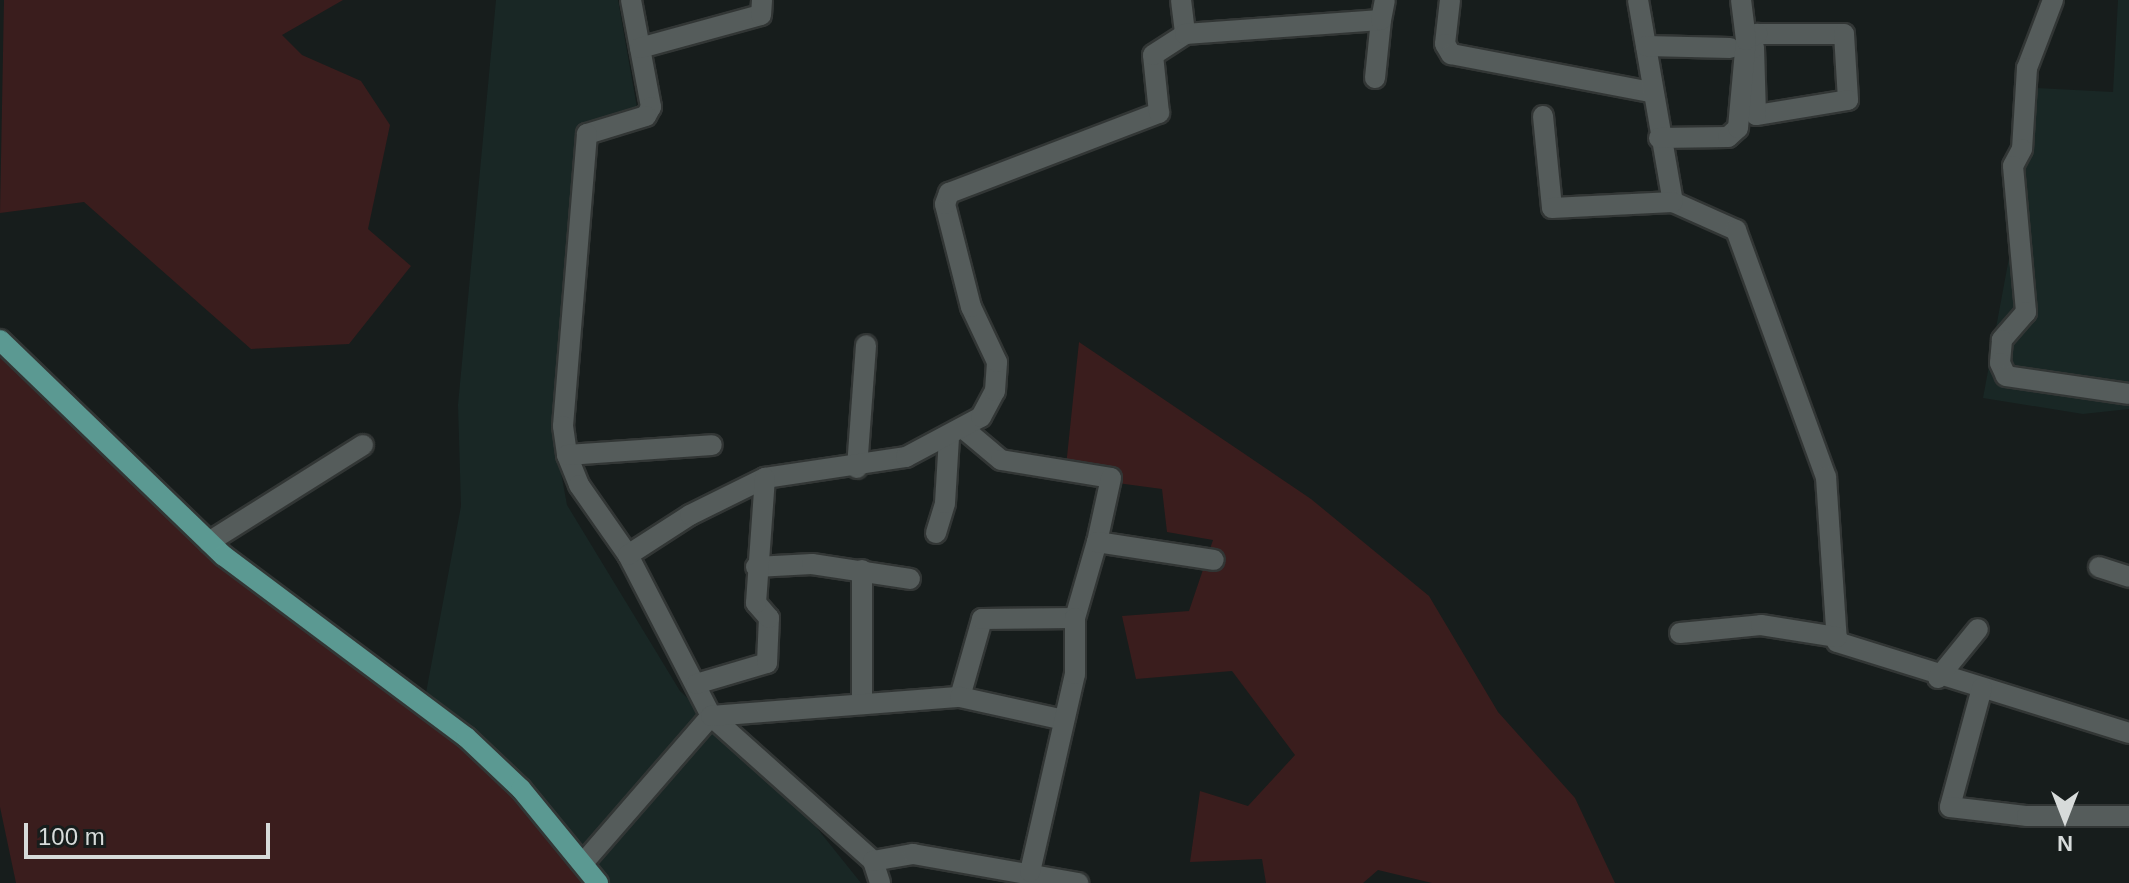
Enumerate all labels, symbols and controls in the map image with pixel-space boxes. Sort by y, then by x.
north arrow [2025,779,2105,859]
scale bar [28,807,274,857]
text: 100 m [38,823,105,850]
text: N [2057,831,2073,856]

